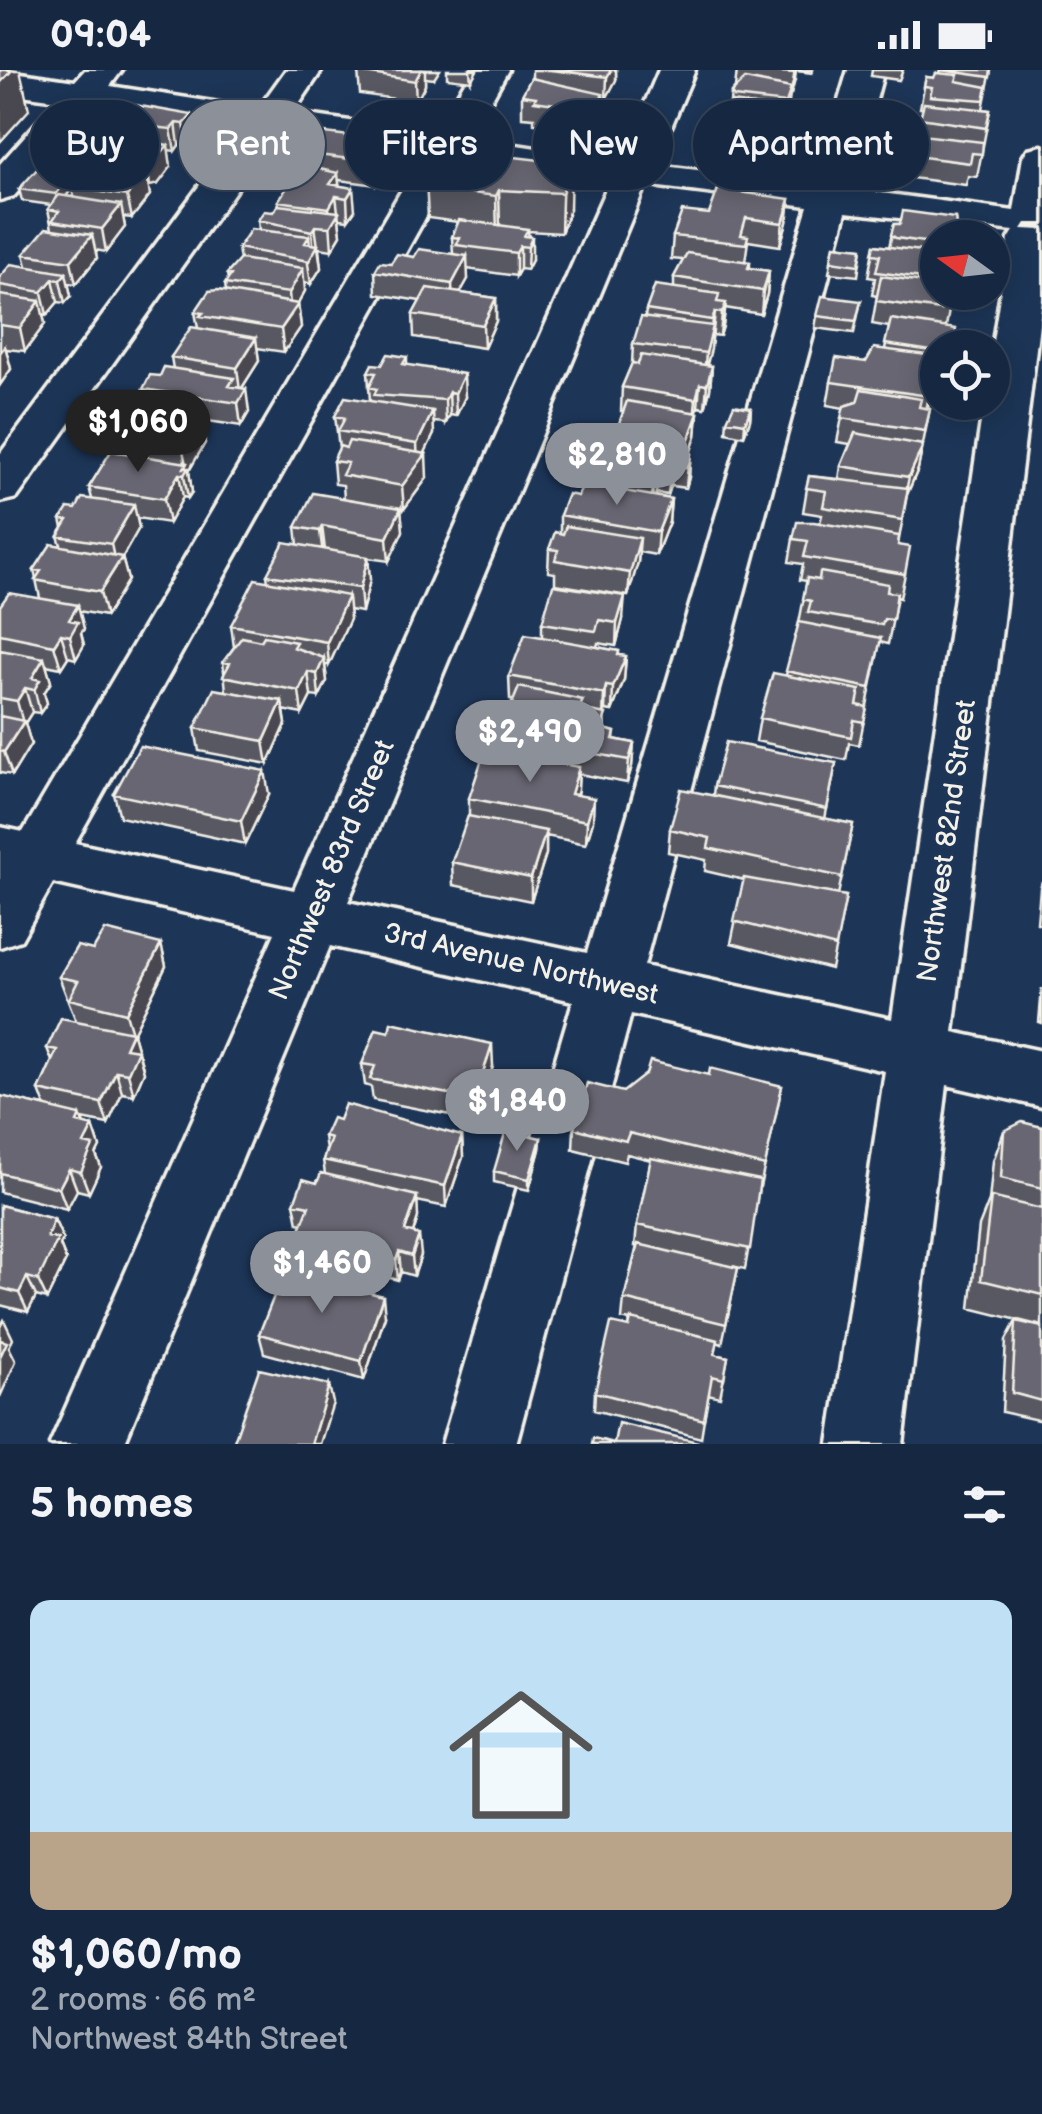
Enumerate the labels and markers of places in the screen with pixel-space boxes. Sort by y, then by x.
pin: $1,060 [57,390,219,475]
pin: $2,810 [536,423,698,508]
pin: $2,490 [449,700,611,785]
pin: $1,840 [436,1069,598,1154]
pin: $1,460 [241,1231,403,1316]

